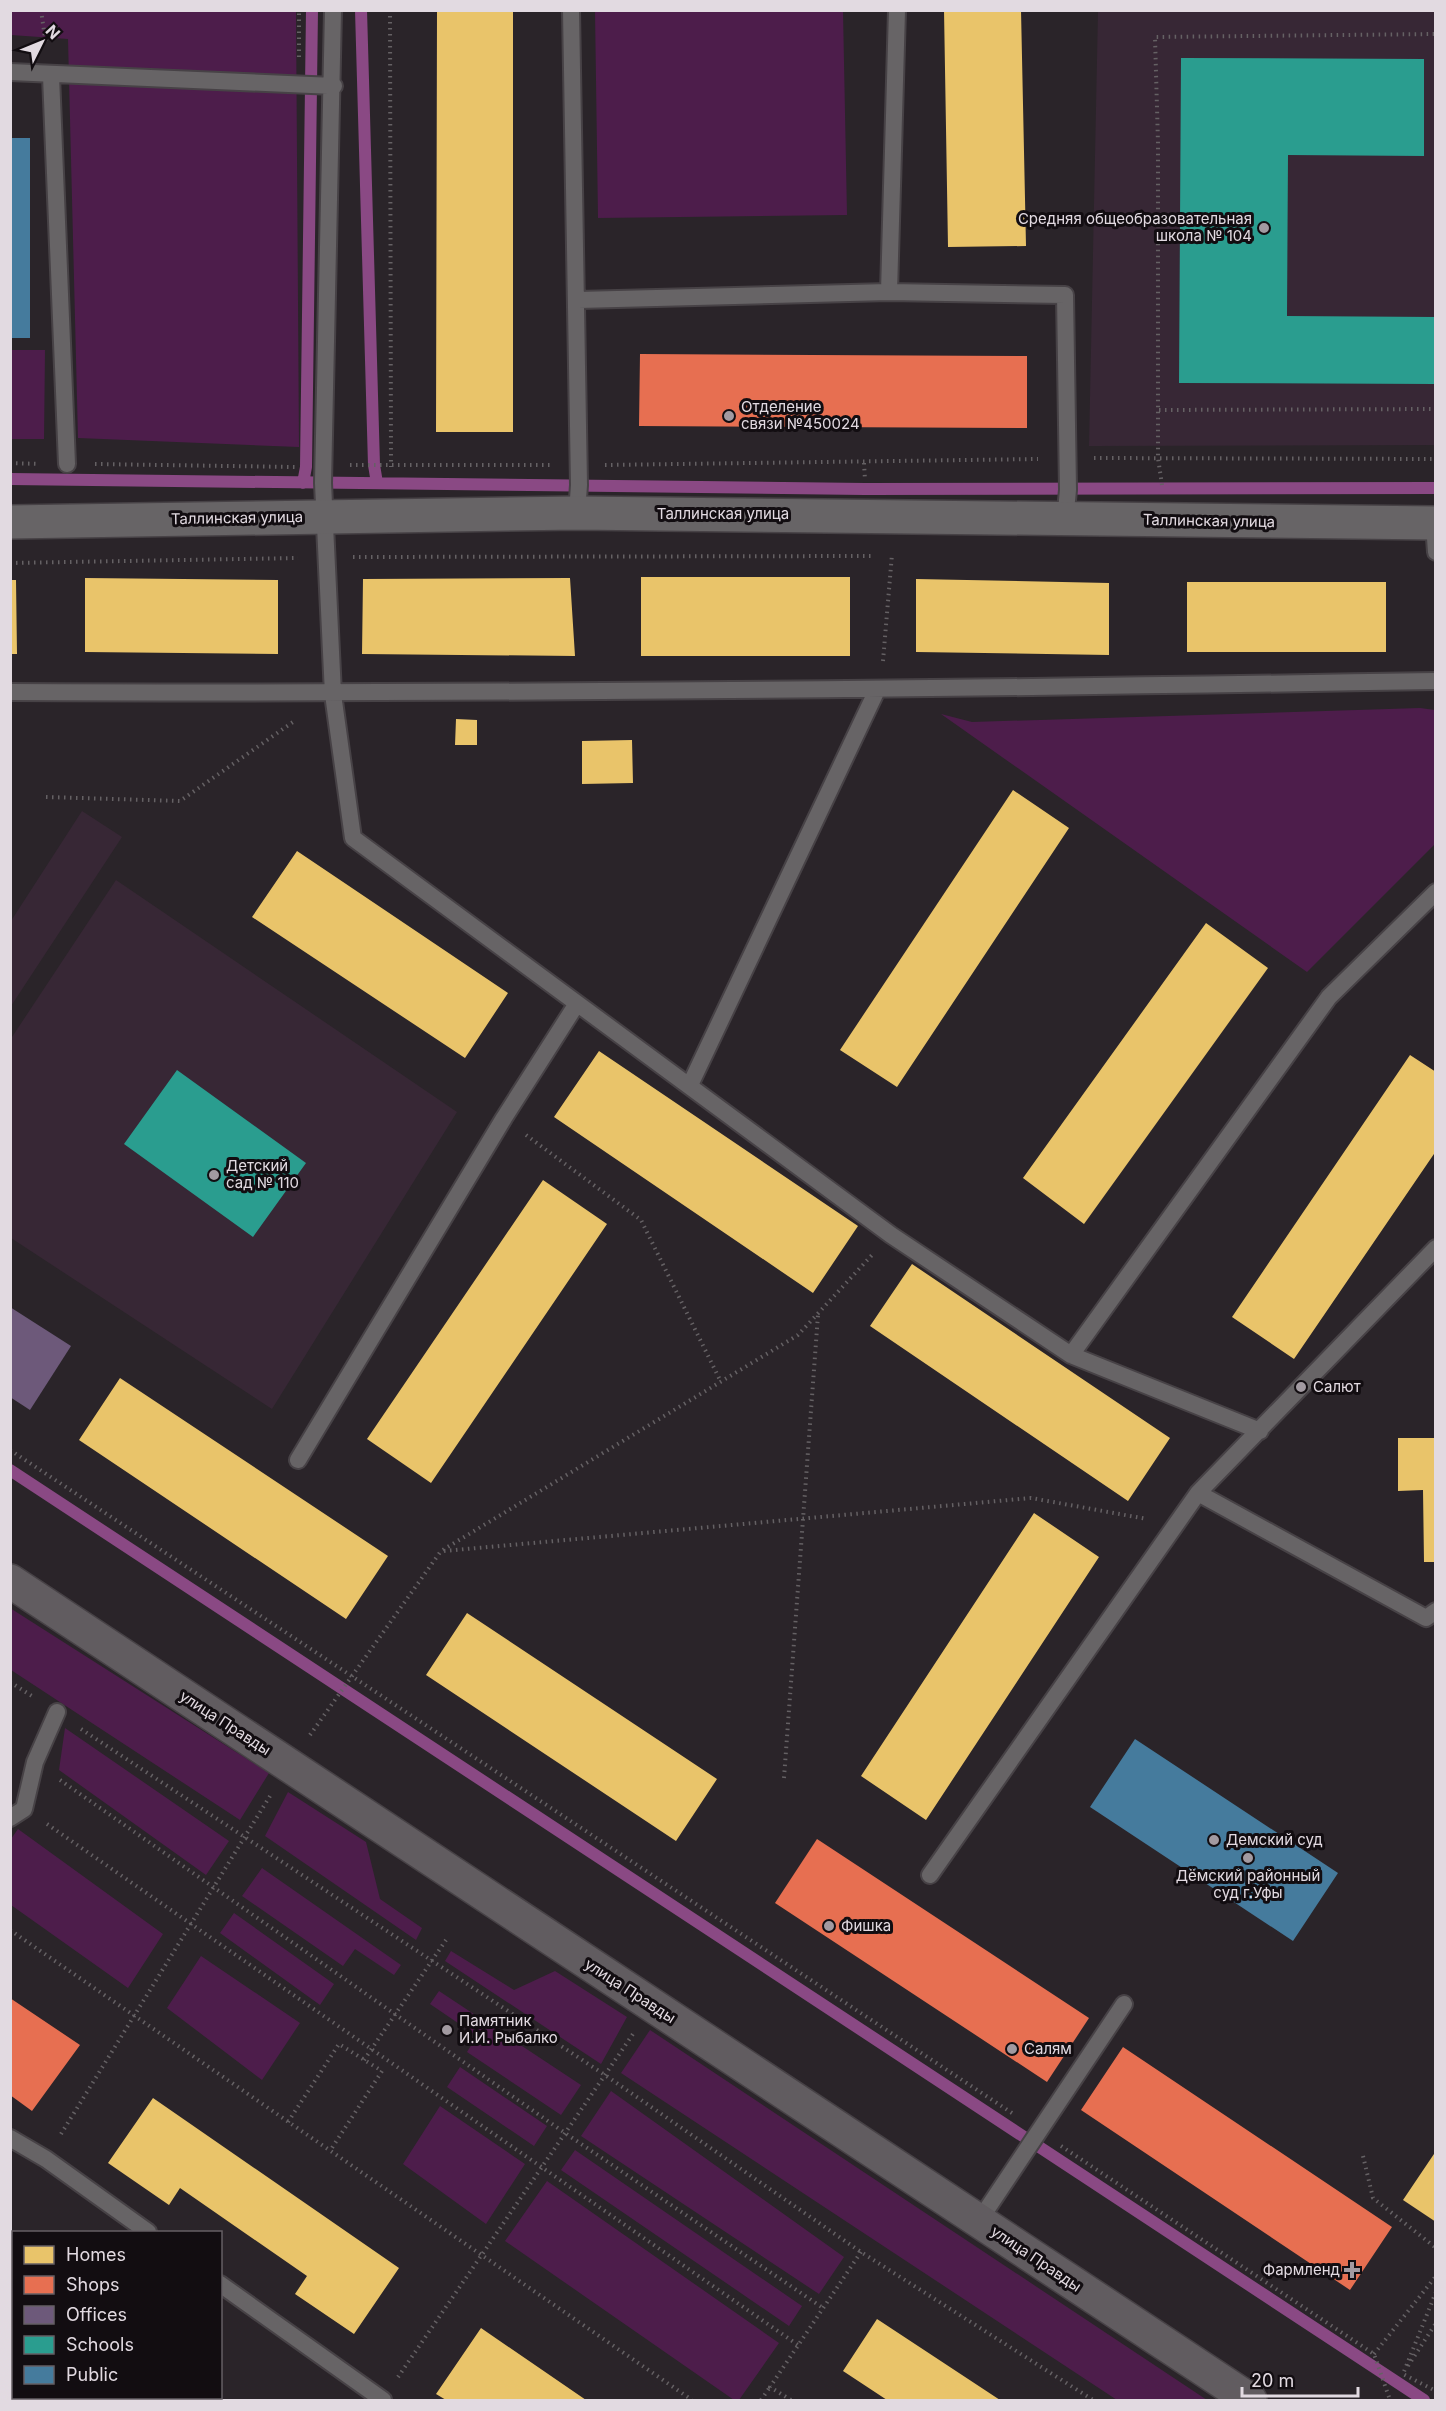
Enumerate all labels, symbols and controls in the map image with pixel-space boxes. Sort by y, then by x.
north arrow [12,12,72,72]
text: N [41,20,64,43]
place label: Средняя общеобразовательная школа № 104 [1018,209,1252,245]
marker: Средняя общеобразовательная школа № 104 [1257,221,1271,235]
place label: Отделение связи №450024 [741,397,860,433]
marker: Отделение связи №450024 [722,409,736,423]
street label: Таллинская улица [657,504,789,523]
street label: Таллинская улица [171,507,303,528]
street label: Таллинская улица [1143,510,1275,531]
place label: Детский сад № 110 [226,1156,299,1192]
marker: Детский сад № 110 [207,1168,221,1182]
place label: Салют [1313,1377,1361,1396]
marker: Салют [1294,1380,1308,1394]
street label: улица Правды [176,1686,274,1759]
place label: Демский суд [1226,1830,1323,1849]
marker: Демский суд [1207,1833,1221,1847]
marker: Дёмский районный суд г.Уфы [1241,1851,1255,1865]
place label: Дёмский районный суд г.Уфы [1176,1866,1320,1902]
place label: Фишка [841,1916,891,1935]
marker: Фишка [822,1919,836,1933]
street label: улица Правды [581,1954,679,2027]
place label: Памятник И.И. Рыбалко [459,2011,558,2047]
marker: Памятник И.И. Рыбалко [440,2023,454,2037]
place label: Салям [1024,2039,1072,2058]
marker: Салям [1005,2042,1019,2056]
street label: улица Правды [988,2221,1085,2296]
legend [12,2231,222,2399]
text: Homes [66,2244,126,2265]
place label: Фармленд [1263,2260,1340,2279]
marker: Фармленд [1345,2263,1359,2277]
text: Shops [66,2274,120,2295]
text: Offices [66,2304,127,2325]
text: Schools [66,2334,134,2355]
scale bar [1242,2360,1358,2398]
text: Public [66,2364,118,2385]
text: 20 m [1251,2370,1294,2391]

